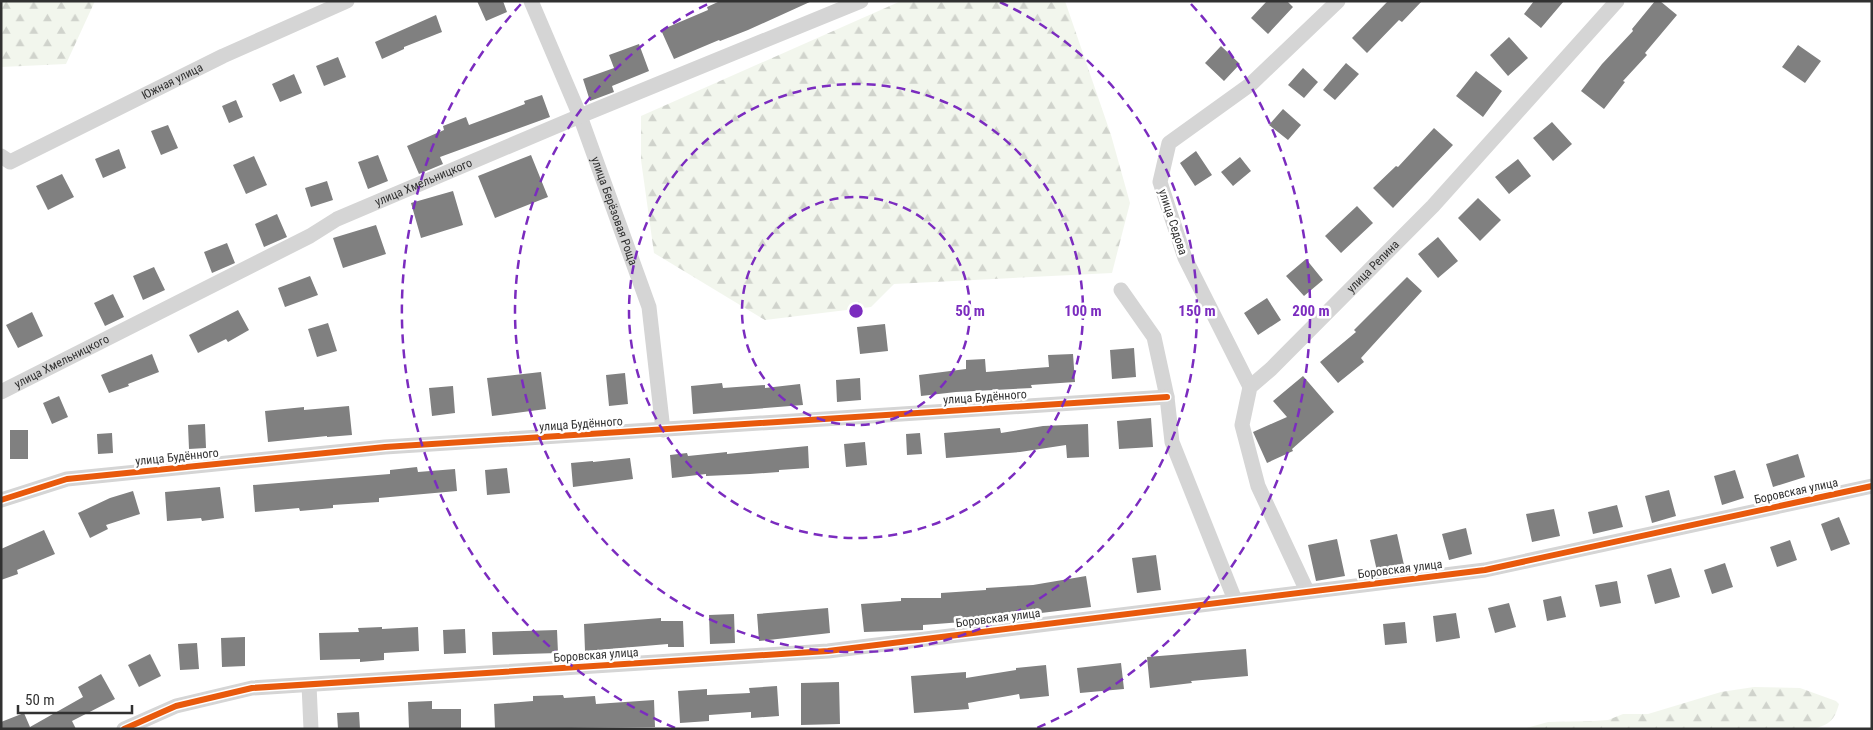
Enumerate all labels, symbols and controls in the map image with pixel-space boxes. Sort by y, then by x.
street label: Южная улица [139,60,205,102]
street label: улица Берёзовая Роща [588,155,640,267]
street label: улица Хмельницкого [373,156,474,209]
street label: улица Седова [1156,187,1190,257]
street label: улица Репина [1344,237,1402,296]
centre of rings [847,302,865,320]
text: 50 m [955,302,985,320]
text: 100 m [1064,302,1102,320]
text: 150 m [1178,302,1216,320]
text: 200 m [1292,302,1330,320]
street label: улица Хмельницкого [12,332,111,391]
street label: улица Будённого [943,387,1027,407]
street label: улица Будённого [539,414,623,434]
street label: улица Будённого [135,446,219,468]
street label: Боровская улица [1753,475,1839,507]
street label: Боровская улица [1357,557,1443,581]
street label: Боровская улица [955,606,1041,630]
street label: Боровская улица [553,645,639,665]
scale bar [18,682,131,714]
text: 50 m [25,691,55,709]

